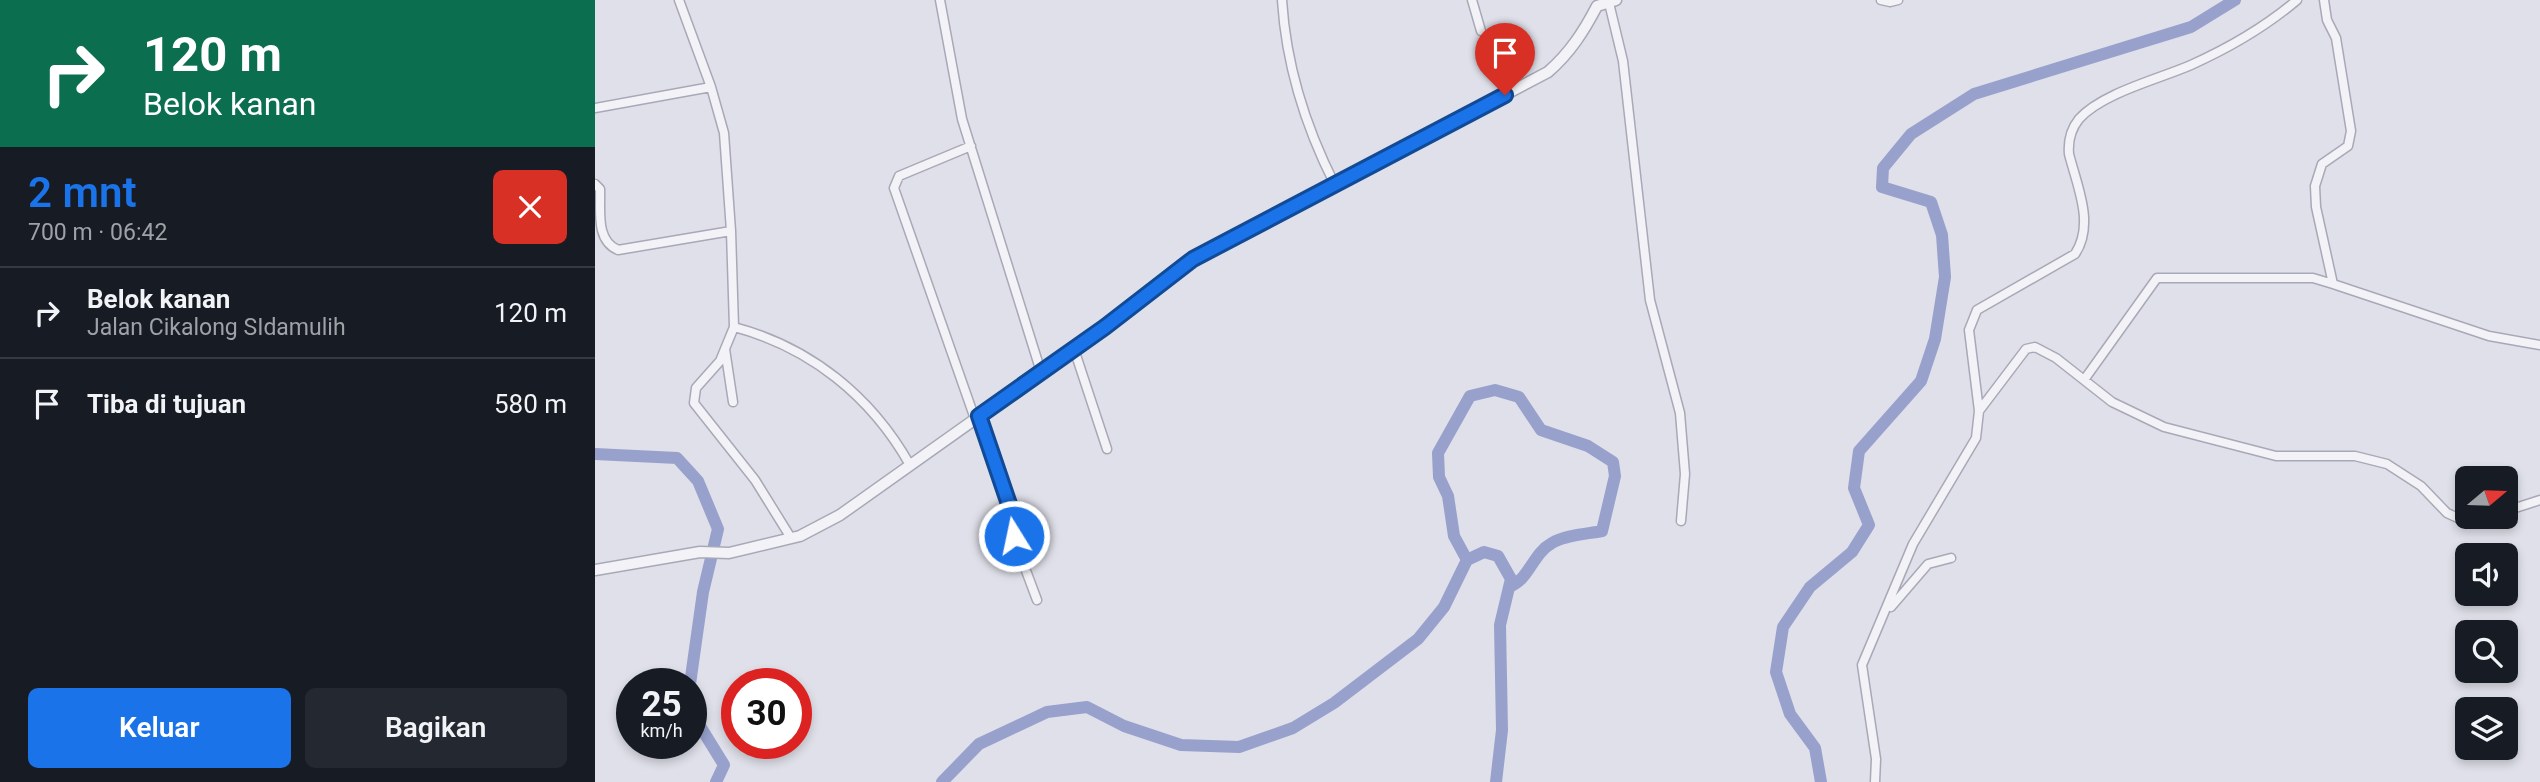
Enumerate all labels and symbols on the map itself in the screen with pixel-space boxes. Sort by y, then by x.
pin [1475,23,1535,95]
north arrow [2455,466,2518,528]
position arrow [977,499,1051,573]
speed limit sign: 30 [721,668,812,759]

